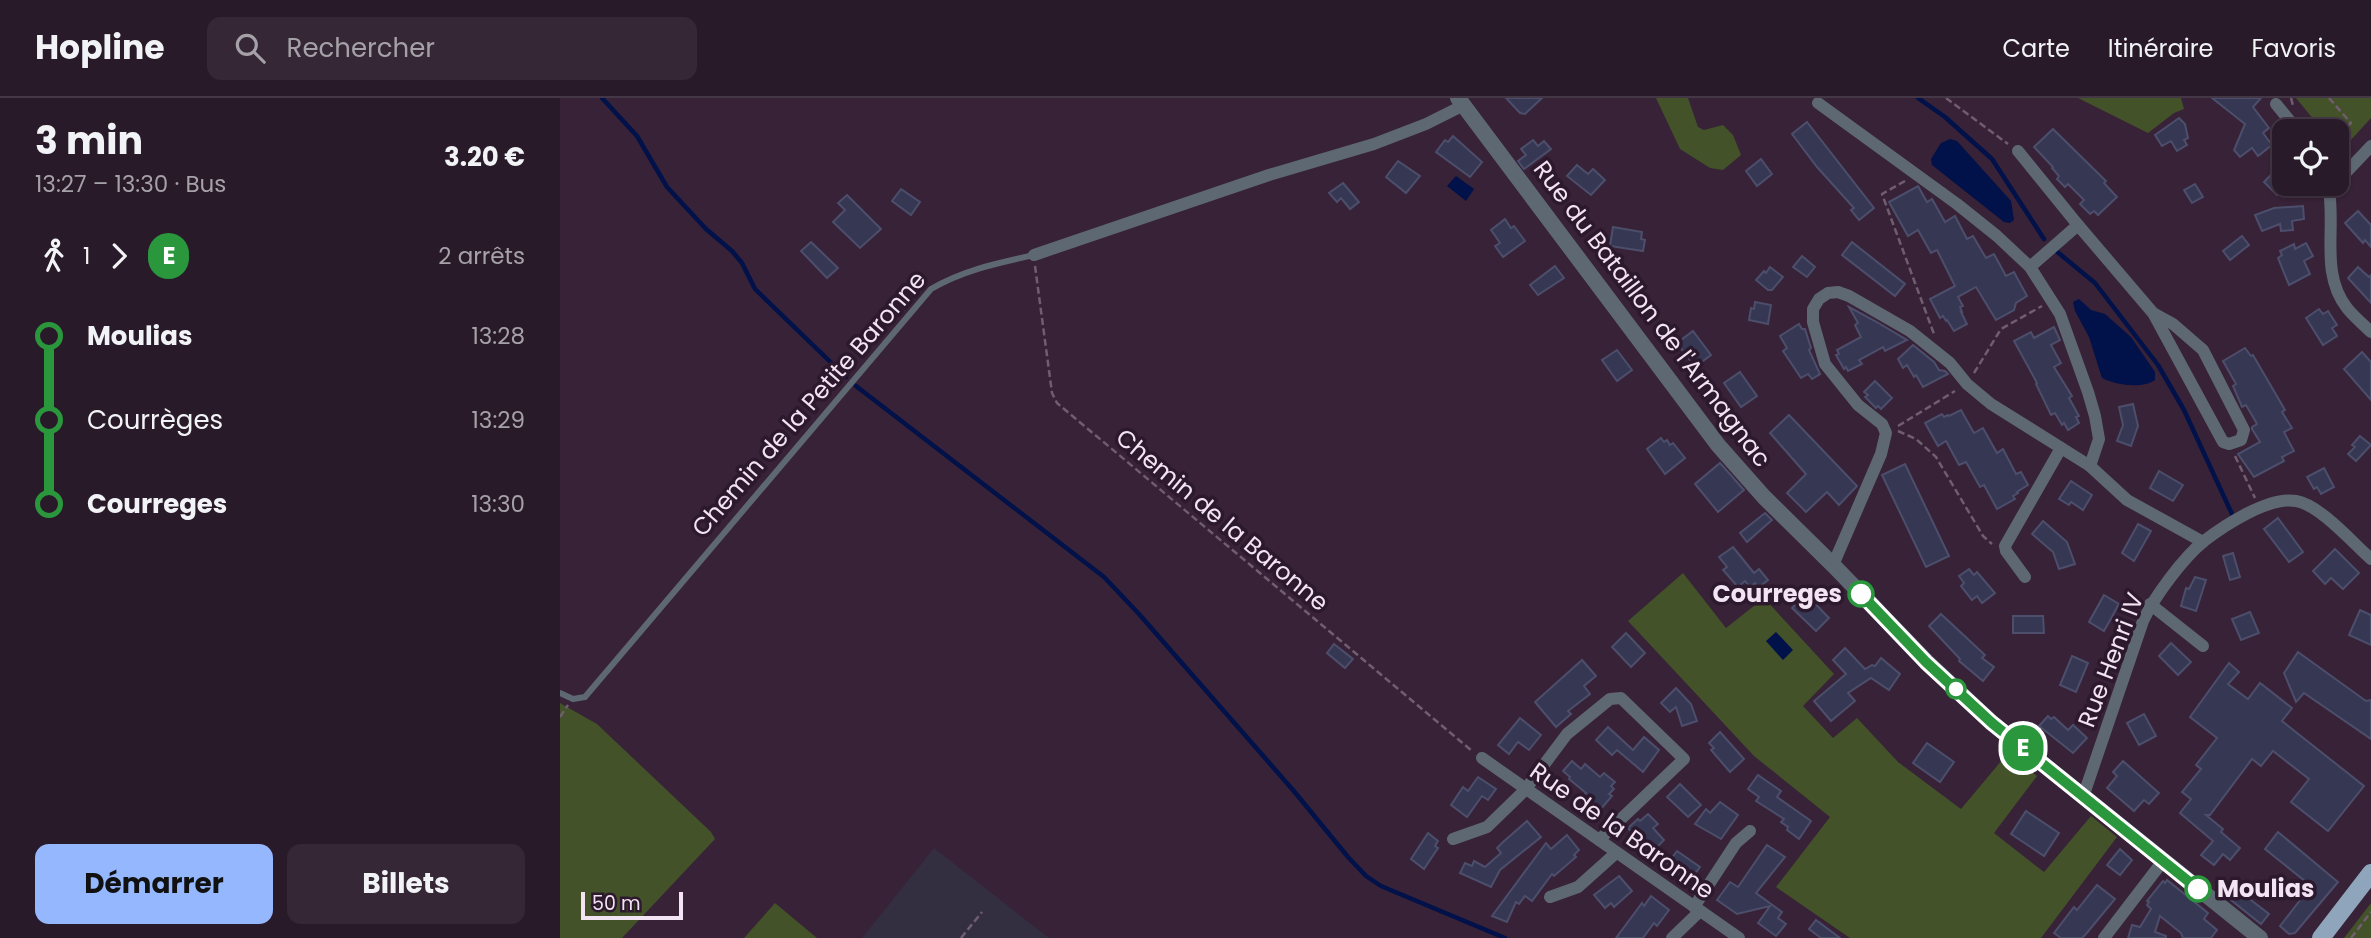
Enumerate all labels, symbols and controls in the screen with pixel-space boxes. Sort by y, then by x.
search box [207,17,697,80]
text: Hopline [35,24,165,71]
icon: search [231,29,269,67]
text: Rechercher [287,30,435,66]
text: Carte [2002,32,2070,65]
text: Itinéraire [2108,32,2213,65]
text: Favoris [2251,32,2336,65]
text: 3 min [35,114,143,167]
map controls [2272,119,2349,196]
button: locate [2272,119,2349,196]
text: 3.20 € [444,139,525,175]
street label: Rue du Bataillon de l'Armagnac [1526,154,1779,474]
text: 13:27 – 13:30 · Bus [35,168,226,200]
icon: walk [35,237,73,275]
icon: forward [100,237,138,275]
text: E [162,239,175,272]
text: 1 [83,240,90,272]
text: 2 arrêts [438,240,525,272]
street label: Chemin de la Petite Baronne [684,264,933,543]
text: Moulias [87,318,192,354]
text: 13:28 [471,320,525,352]
text: Courrèges [87,402,223,438]
text: 13:29 [471,404,525,436]
street label: Chemin de la Baronne [1109,421,1336,618]
text: Courreges [87,486,227,522]
text: 13:30 [471,488,525,520]
place label: Courreges [1712,577,1842,610]
marker: Courreges [1848,581,1874,607]
street label: Rue Henri IV [2070,588,2151,732]
unlabelled marker [1946,679,1966,699]
line badge: E [2000,725,2046,771]
text: E [2017,731,2029,764]
street label: Rue de la Baronne [1523,755,1721,907]
button: Démarrer [35,844,273,924]
button: Billets [287,844,525,924]
place label: Moulias [2217,872,2314,905]
marker: Moulias [2185,876,2211,902]
scale bar [581,889,682,921]
text: 50 m [592,890,641,917]

